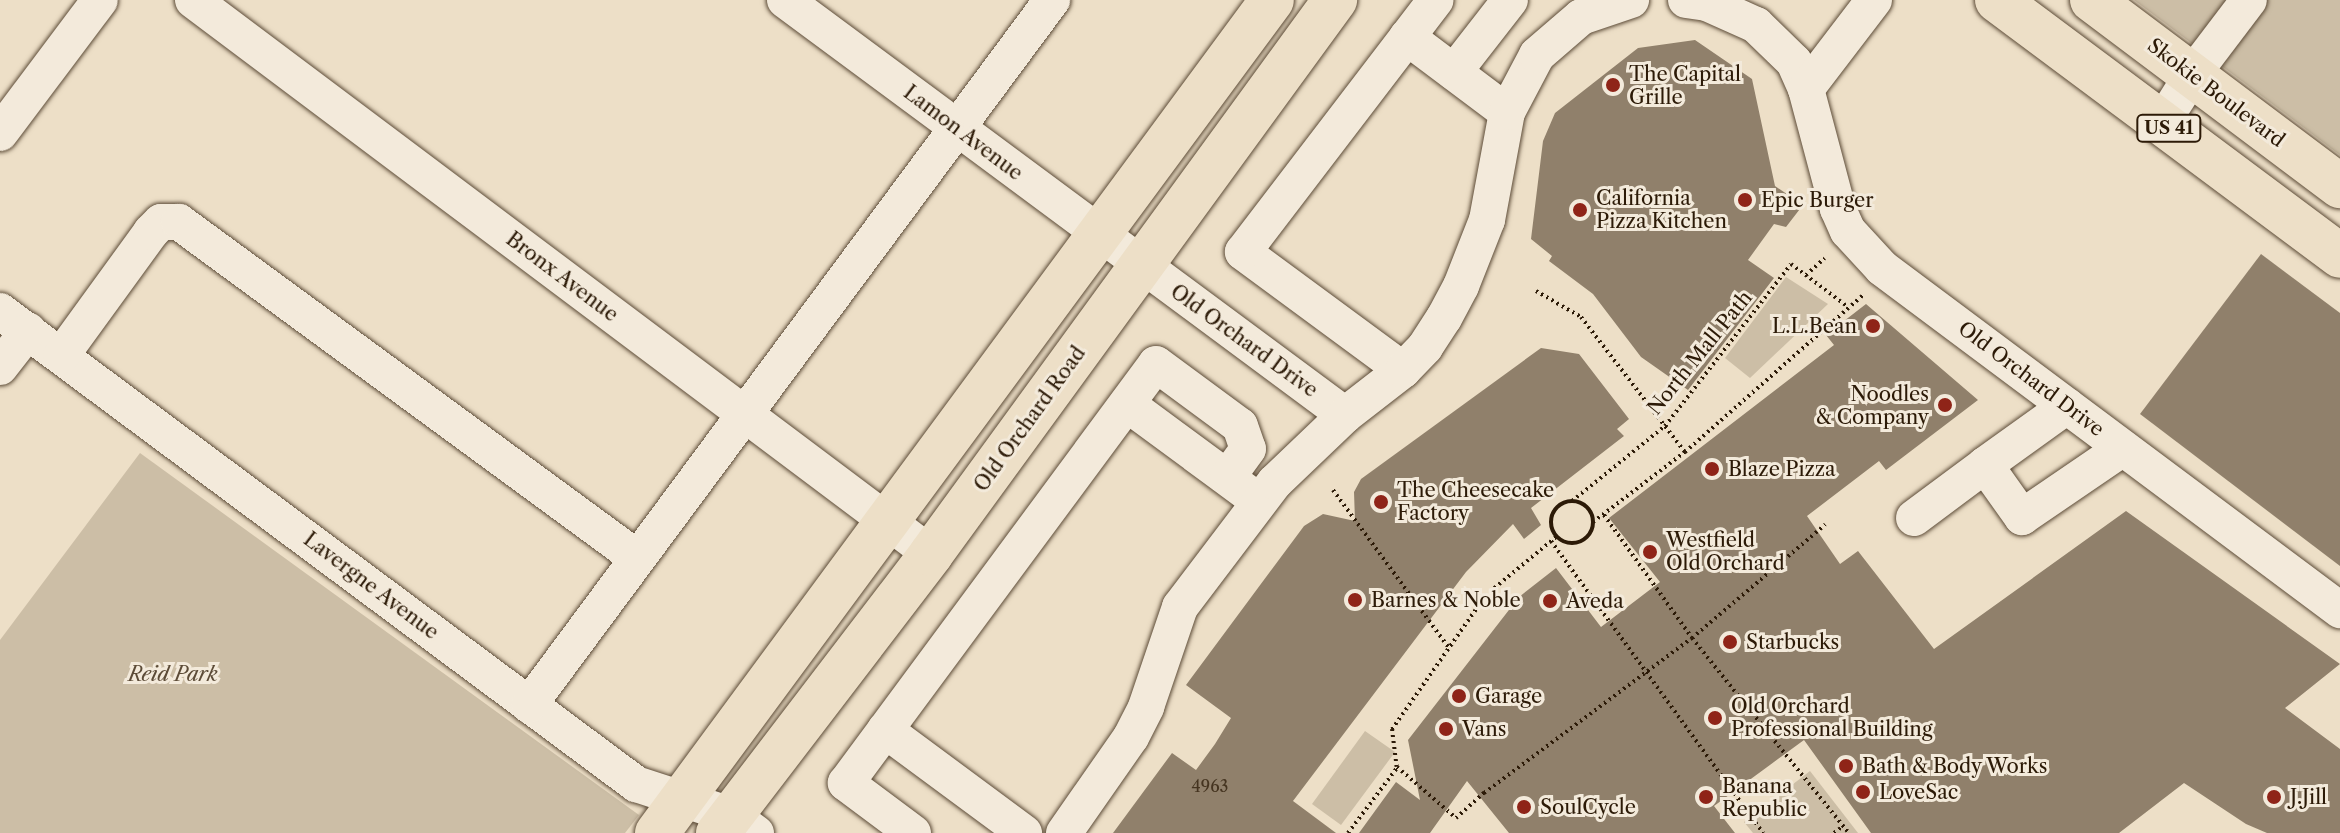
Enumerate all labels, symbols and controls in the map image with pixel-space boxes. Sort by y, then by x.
street label: Skokie Boulevard [2143,34,2289,152]
place label: The Capital Grille [1629,62,1741,109]
marker: The Capital Grille [1604,76,1622,94]
street label: Lamon Avenue [898,80,1028,186]
road number: US 41 [2135,114,2203,142]
place label: California Pizza Kitchen [1596,186,1727,233]
place label: Epic Burger [1761,188,1874,212]
marker: Epic Burger [1736,191,1754,209]
marker: California Pizza Kitchen [1571,201,1589,219]
street label: Bronx Avenue [501,227,623,327]
street label: Old Orchard Drive [1166,280,1322,402]
street label: North Mall Path [1643,286,1757,420]
place label: L.L.Bean [1772,314,1857,338]
street label: Old Orchard Drive [1954,316,2108,442]
marker: L.L.Bean [1864,317,1882,335]
street label: Old Orchard Road [969,342,1091,496]
place label: Noodles & Company [1815,382,1929,429]
marker: Noodles & Company [1936,396,1954,414]
place label: Blaze Pizza [1728,457,1836,481]
marker: Blaze Pizza [1703,460,1721,478]
place label: The Cheesecake Factory [1397,478,1554,525]
marker: The Cheesecake Factory [1372,493,1390,511]
street label: Lavergne Avenue [298,527,444,645]
place label: Westfield Old Orchard [1666,528,1785,575]
marker: Westfield Old Orchard [1641,543,1659,561]
place label: Barnes & Noble [1371,588,1521,612]
place label: Aveda [1566,589,1624,613]
marker: Barnes & Noble [1346,591,1364,609]
marker: Aveda [1541,592,1559,610]
place label: Starbucks [1746,630,1839,654]
marker: Starbucks [1721,633,1739,651]
park label: Reid Park [128,662,218,686]
place label: Garage [1475,684,1542,708]
marker: Garage [1450,687,1468,705]
place label: Old Orchard Professional Building [1731,694,1932,741]
marker: Old Orchard Professional Building [1706,709,1724,727]
place label: Vans [1462,717,1506,741]
marker: Vans [1437,720,1455,738]
place label: Bath & Body Works [1862,754,2049,778]
marker: Bath & Body Works [1837,757,1855,775]
place label: Banana Republic [1722,774,1807,821]
house number: 4963 [1192,776,1228,796]
place label: LoveSac [1879,780,1958,804]
marker: LoveSac [1854,783,1872,801]
place label: J.Jill [2290,785,2327,809]
marker: Banana Republic [1697,788,1715,806]
marker: J.Jill [2265,788,2283,806]
place label: SoulCycle [1540,795,1636,819]
marker: SoulCycle [1515,798,1533,816]

